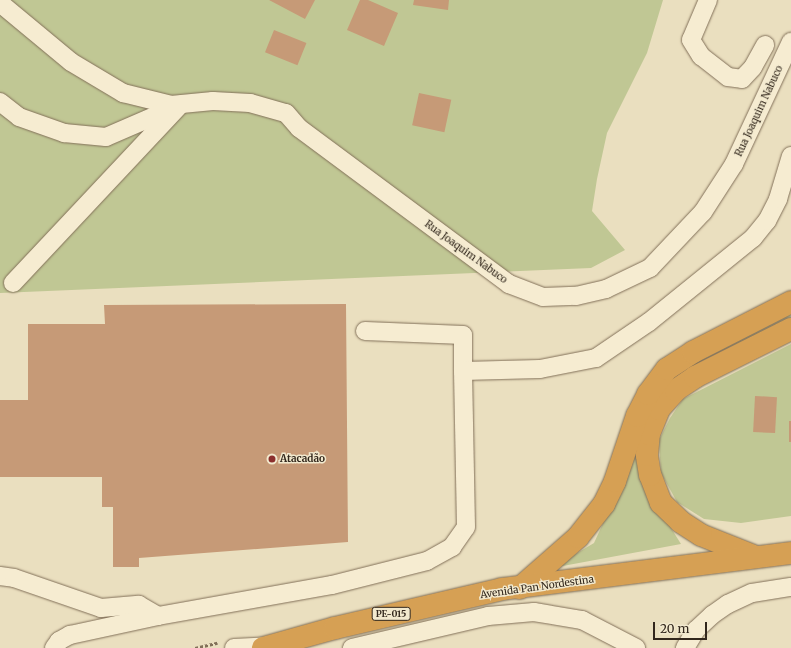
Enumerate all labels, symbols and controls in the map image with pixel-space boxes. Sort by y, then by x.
street label: Rua Joaquim Nabuco [733,64,785,158]
street label: Rua Joaquim Nabuco [422,218,510,286]
place label: Atacadão [280,453,325,465]
marker: Atacadão [267,454,277,464]
street label: Avenida Pan Nordestina [479,573,595,601]
road number: PE-015 [371,607,411,621]
scale bar [655,614,709,640]
text: 20 m [660,621,689,636]

